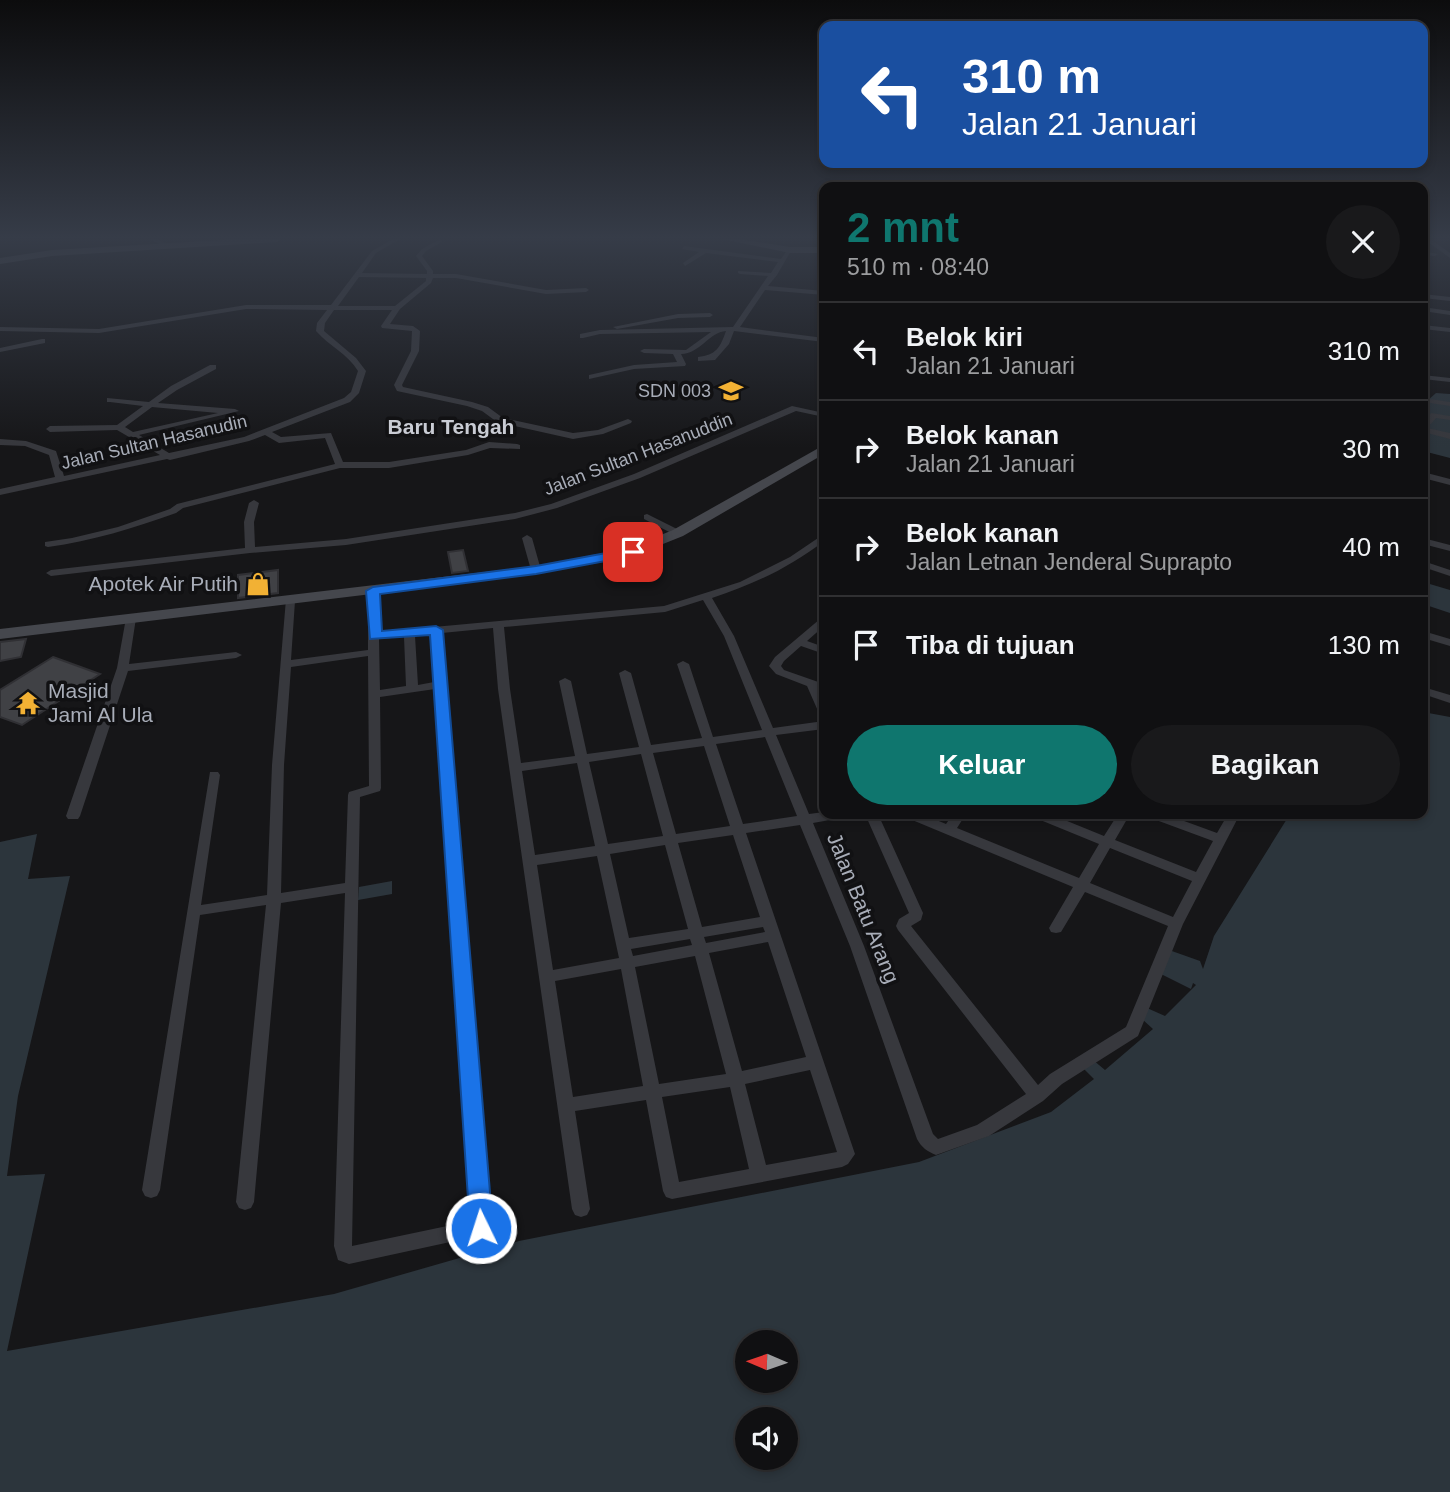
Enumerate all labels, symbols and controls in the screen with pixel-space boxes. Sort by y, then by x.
icon: left [847,49,938,140]
text: 310 m [962,49,1101,103]
text: Jalan 21 Januari [962,106,1197,142]
text: 2 mnt [847,204,959,251]
button: close [1326,205,1400,279]
text: 510 m · 08:40 [847,254,989,280]
text: Belok kiri [906,322,1023,352]
icon: left [847,332,885,370]
text: 310 m [1328,336,1400,366]
text: Jalan 21 Januari [906,353,1075,379]
school or university icon: SDN 003 [717,377,745,405]
place label: SDN 003 [638,381,711,401]
street label: Jalan Sultan Hasanuddin [541,409,735,499]
street label: Jalan Sultan Hasanudin [59,411,249,473]
district label: Baru Tengah [388,415,514,438]
text: Belok kanan [906,420,1059,450]
icon: right [847,430,885,468]
text: 30 m [1342,434,1400,464]
text: Jalan 21 Januari [906,451,1075,477]
text: Belok kanan [906,518,1059,548]
pin [603,522,663,582]
icon: right [847,528,885,566]
text: 40 m [1342,532,1400,562]
icon: arrive [614,533,652,571]
text: Jalan Letnan Jenderal Suprapto [906,549,1232,575]
shop icon: Apotek Air Putih [244,570,272,598]
place label: Apotek Air Putih [89,572,238,595]
icon: arrive [847,626,885,664]
text: Tiba di tujuan [906,630,1075,660]
text: 130 m [1328,630,1400,660]
place label: Masjid Jami Al Ula [48,679,153,726]
temple icon: Masjid Jami Al Ula [14,689,42,717]
button: Keluar [847,725,1117,805]
button: Bagikan [1131,725,1400,805]
street label: Jalan Batu Arang [823,829,904,986]
position arrow [444,1191,518,1265]
north arrow [735,1330,798,1393]
map controls [735,1330,798,1470]
button: sound [735,1407,798,1470]

